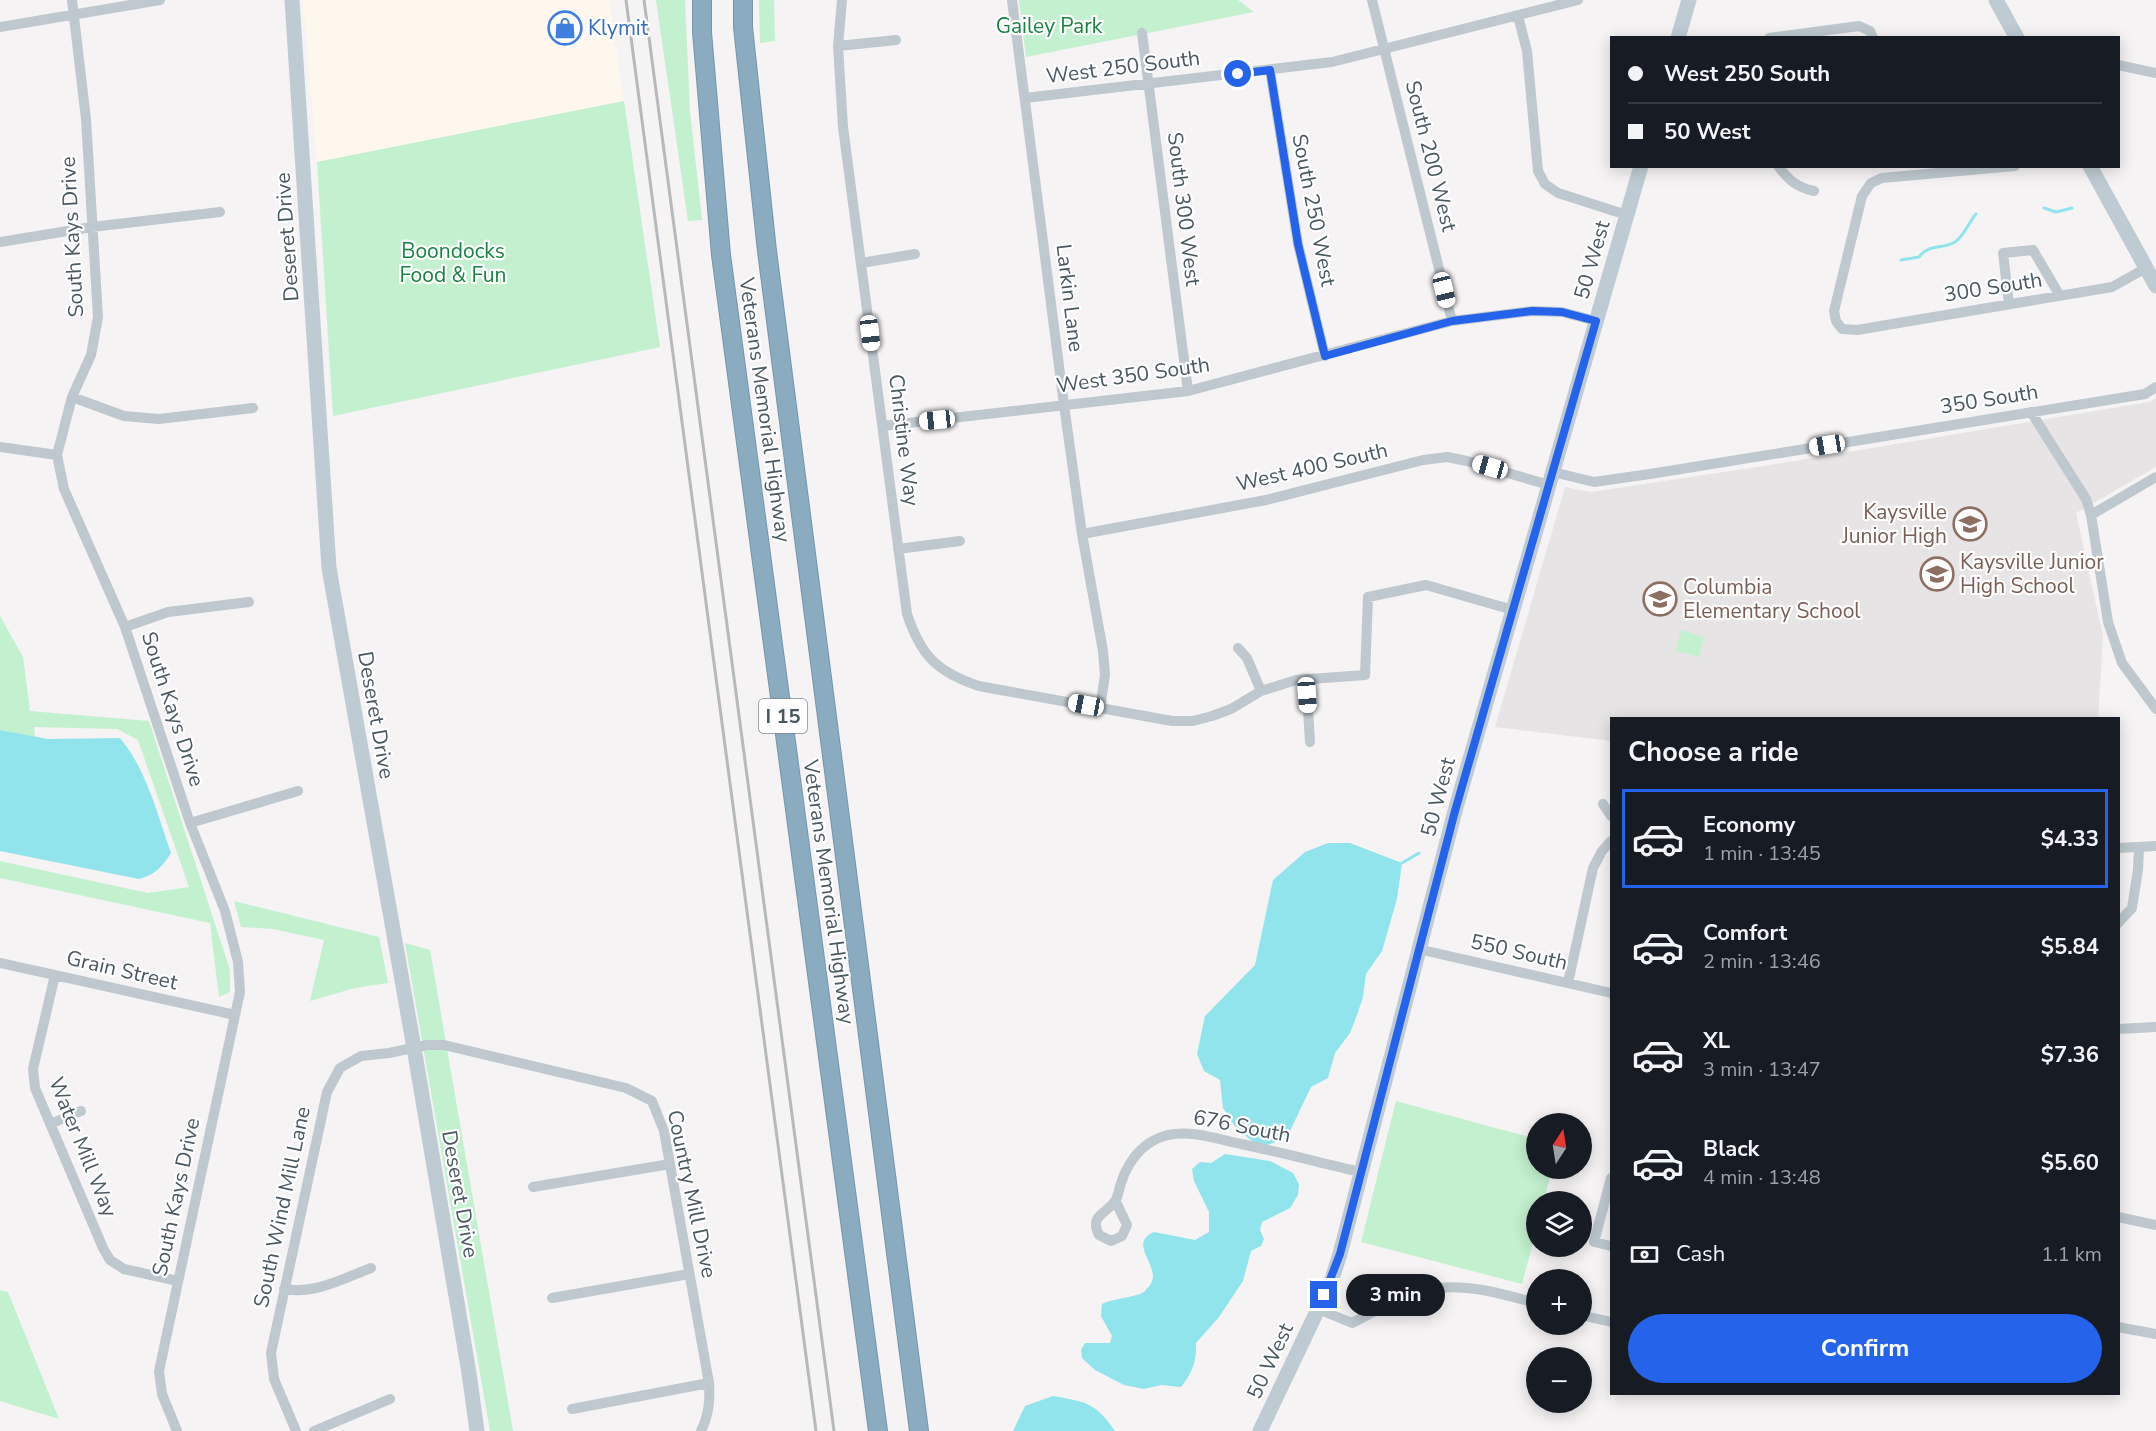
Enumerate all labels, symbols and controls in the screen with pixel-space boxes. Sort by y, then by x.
shop icon: Klymit [547,10,583,46]
park label: Gailey Park [996,12,1103,40]
place label: Klymit [588,14,649,42]
street label: West 250 South [1045,44,1201,90]
text: West 250 South [1664,59,1830,89]
route start [1224,60,1251,87]
street label: South 200 West [1399,78,1463,235]
text: 50 West [1664,117,1750,147]
street label: South 300 West [1161,131,1207,288]
street label: South 250 West [1286,131,1343,289]
street label: South Kays Drive [54,156,90,318]
street label: Deseret Drive [269,172,305,302]
street label: 50 West [1567,217,1617,303]
park label: Boondocks Food & Fun [399,237,507,289]
street label: Larkin Lane [1049,243,1091,353]
street label: 300 South [1942,265,2044,309]
car [1431,270,1457,310]
street label: Veterans Memorial Highway [732,275,797,544]
car [859,314,881,352]
street label: West 350 South [1054,350,1212,400]
street label: Christine Way [882,372,926,508]
street label: 350 South [1938,377,2040,421]
car [918,409,956,431]
car [1808,433,1846,457]
street label: West 400 South [1234,436,1390,498]
car [1470,453,1510,481]
place label: Kaysville Junior High [1841,498,1947,550]
school or university icon: Kaysville Junior High [1952,506,1988,542]
place label: Kaysville Junior High School [1960,548,2104,600]
school or university icon: Kaysville Junior High School [1919,556,1955,592]
place label: Columbia Elementary School [1683,573,1861,625]
school or university icon: Columbia Elementary School [1642,581,1678,617]
street label: South Kays Drive [135,628,211,790]
street label: Deseret Drive [351,649,401,781]
car [1297,676,1317,714]
car [1067,693,1105,717]
road number: I 15 [759,699,807,733]
text: Choose a ride [1628,734,1799,771]
street label: 50 West [1414,754,1462,840]
street label: Veterans Memorial Highway [796,757,861,1026]
text: Economy [1703,810,1795,840]
icon: car [1631,812,1685,866]
text: $4.33 [2041,824,2099,854]
text: 1 min · 13:45 [1703,840,1821,867]
text: Comfort [1703,918,1787,948]
icon: car [1631,920,1685,974]
street label: 550 South [1468,927,1570,977]
text: $5.84 [2041,932,2099,962]
street label: Grain Street [64,944,181,997]
text: 2 min · 13:46 [1703,948,1821,975]
text: XL [1703,1026,1730,1056]
icon: car [1631,1028,1685,1082]
text: $7.36 [2041,1040,2099,1070]
text: 3 min · 13:47 [1703,1056,1821,1083]
street label: Water Mill Way [42,1073,124,1221]
street label: 676 South [1191,1103,1293,1149]
street label: South Wind Mill Lane [247,1104,317,1310]
street label: Country Mill Drive [661,1107,723,1281]
north arrow [1526,1113,1592,1179]
map controls [1526,1113,1592,1413]
street label: South Kays Drive [146,1115,206,1279]
street label: Deseret Drive [435,1128,485,1260]
text: Black [1703,1134,1759,1164]
icon: car [1631,1136,1685,1190]
text: $5.60 [2041,1148,2099,1178]
text: 4 min · 13:48 [1703,1164,1821,1191]
button: layers [1526,1191,1592,1257]
icon: cash [1628,1238,1661,1271]
text: Cash [1676,1239,1725,1269]
text: 1.1 km [2041,1241,2102,1268]
button: + [1526,1269,1592,1335]
callout: 3 min [1345,1274,1444,1316]
route end [1310,1281,1337,1308]
text: 3 min [1370,1281,1421,1308]
button: Confirm [1628,1314,2102,1383]
street label: 50 West [1240,1318,1300,1404]
button: − [1526,1347,1592,1413]

